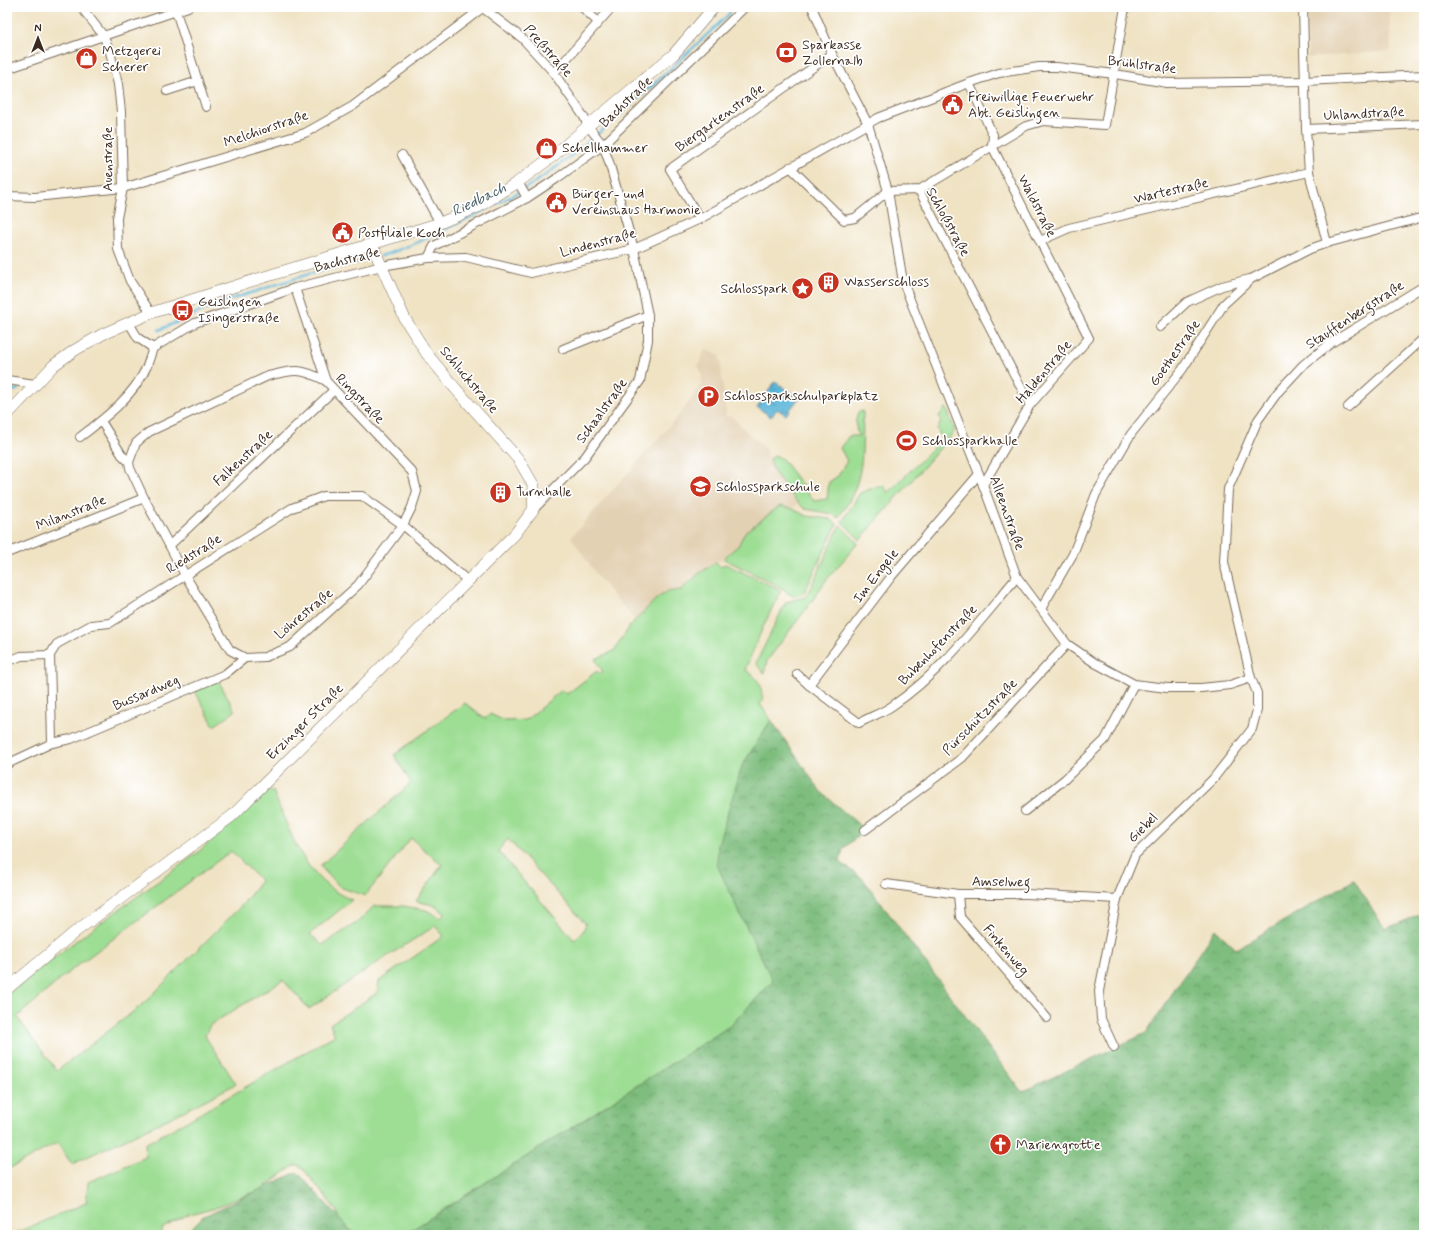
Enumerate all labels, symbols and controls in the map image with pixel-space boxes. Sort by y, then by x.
north arrow [18,18,58,58]
street label: Preßstraße [520,21,577,81]
text: N [34,22,42,36]
place label: Sparkasse Zollernalb [802,36,863,70]
bank icon: Sparkasse Zollernalb [774,40,800,66]
place label: Metzgerei Scherer [102,42,161,76]
shop icon: Metzgerei Scherer [73,46,99,72]
street label: Brühlstraße [1107,52,1177,78]
street label: Bachstraße [596,72,656,132]
street label: Biergartenstraße [672,80,769,157]
place label: Freiwillige Feuerwehr Abt. Geislingen [968,88,1094,124]
public building icon: Freiwillige Feuerwehr Abt. Geislingen [939,92,965,118]
street label: Uhlandstraße [1323,103,1405,125]
street label: Melchiorstraße [221,106,311,152]
street label: Auenstraße [99,126,117,192]
shop icon: Schellhammer [533,135,559,161]
place label: Schellhammer [562,139,648,157]
street label: Waldstraße [1014,172,1060,240]
street label: Wartestraße [1132,174,1210,208]
water label: Riedbach [448,178,510,222]
street label: Schloßstraße [922,184,974,260]
place label: Bürger- und Vereinshaus Harmonie [572,185,701,219]
public building icon: Bürger- und Vereinshaus Harmonie [543,189,569,215]
public building icon: Postfiliale Koch [330,220,356,246]
place label: Postfiliale Koch [358,224,445,242]
street label: Lindenstraße [558,224,638,262]
street label: Bachstraße [312,243,382,277]
building icon: Wasserschloss [816,269,842,295]
place label: Wasserschloss [844,273,930,291]
place icon: Schlosspark [790,276,816,302]
street label: Stauffenbergstraße [1302,276,1409,355]
place label: Schlosspark [721,280,788,298]
place label: Geislingen Isingerstraße [198,293,280,328]
bus stop icon: Geislingen Isingerstraße [169,297,195,323]
street label: Goethestraße [1145,316,1205,390]
street label: Haldenstraße [1012,336,1076,408]
street label: Schluckstraße [436,343,502,417]
street label: Ringstraße [331,370,389,429]
street label: Schaalstraße [572,375,632,447]
parking icon: Schlossparkschulparkplatz [696,383,722,409]
place label: Schlossparkschulparkplatz [724,387,879,405]
street label: Falkenstraße [209,426,277,490]
sports icon: Schlossparkhalle [894,428,920,454]
place label: Schlossparkhalle [922,432,1018,450]
street label: Alleenstraße [985,473,1029,553]
school or university icon: Schlossparkschule [687,474,713,500]
place label: Schlossparkschule [716,478,820,496]
building icon: Turnhalle [488,479,514,505]
place label: Turnhalle [516,483,572,501]
street label: Milanstraße [33,491,109,535]
street label: Riedstraße [163,530,225,578]
street label: Im Engele [849,545,904,607]
street label: Löhrestraße [271,584,337,644]
street label: Bubenhofenstraße [895,601,981,689]
street label: Bussardweg [110,671,182,715]
street label: Pürschützstraße [939,675,1021,759]
street label: Erzinger Straße [263,680,347,764]
street label: Giebel [1124,809,1162,847]
street label: Amselweg [972,872,1030,894]
street label: Finkenweg [978,921,1033,980]
church icon: Mariengrotte [987,1132,1013,1158]
place label: Mariengrotte [1016,1136,1101,1154]

